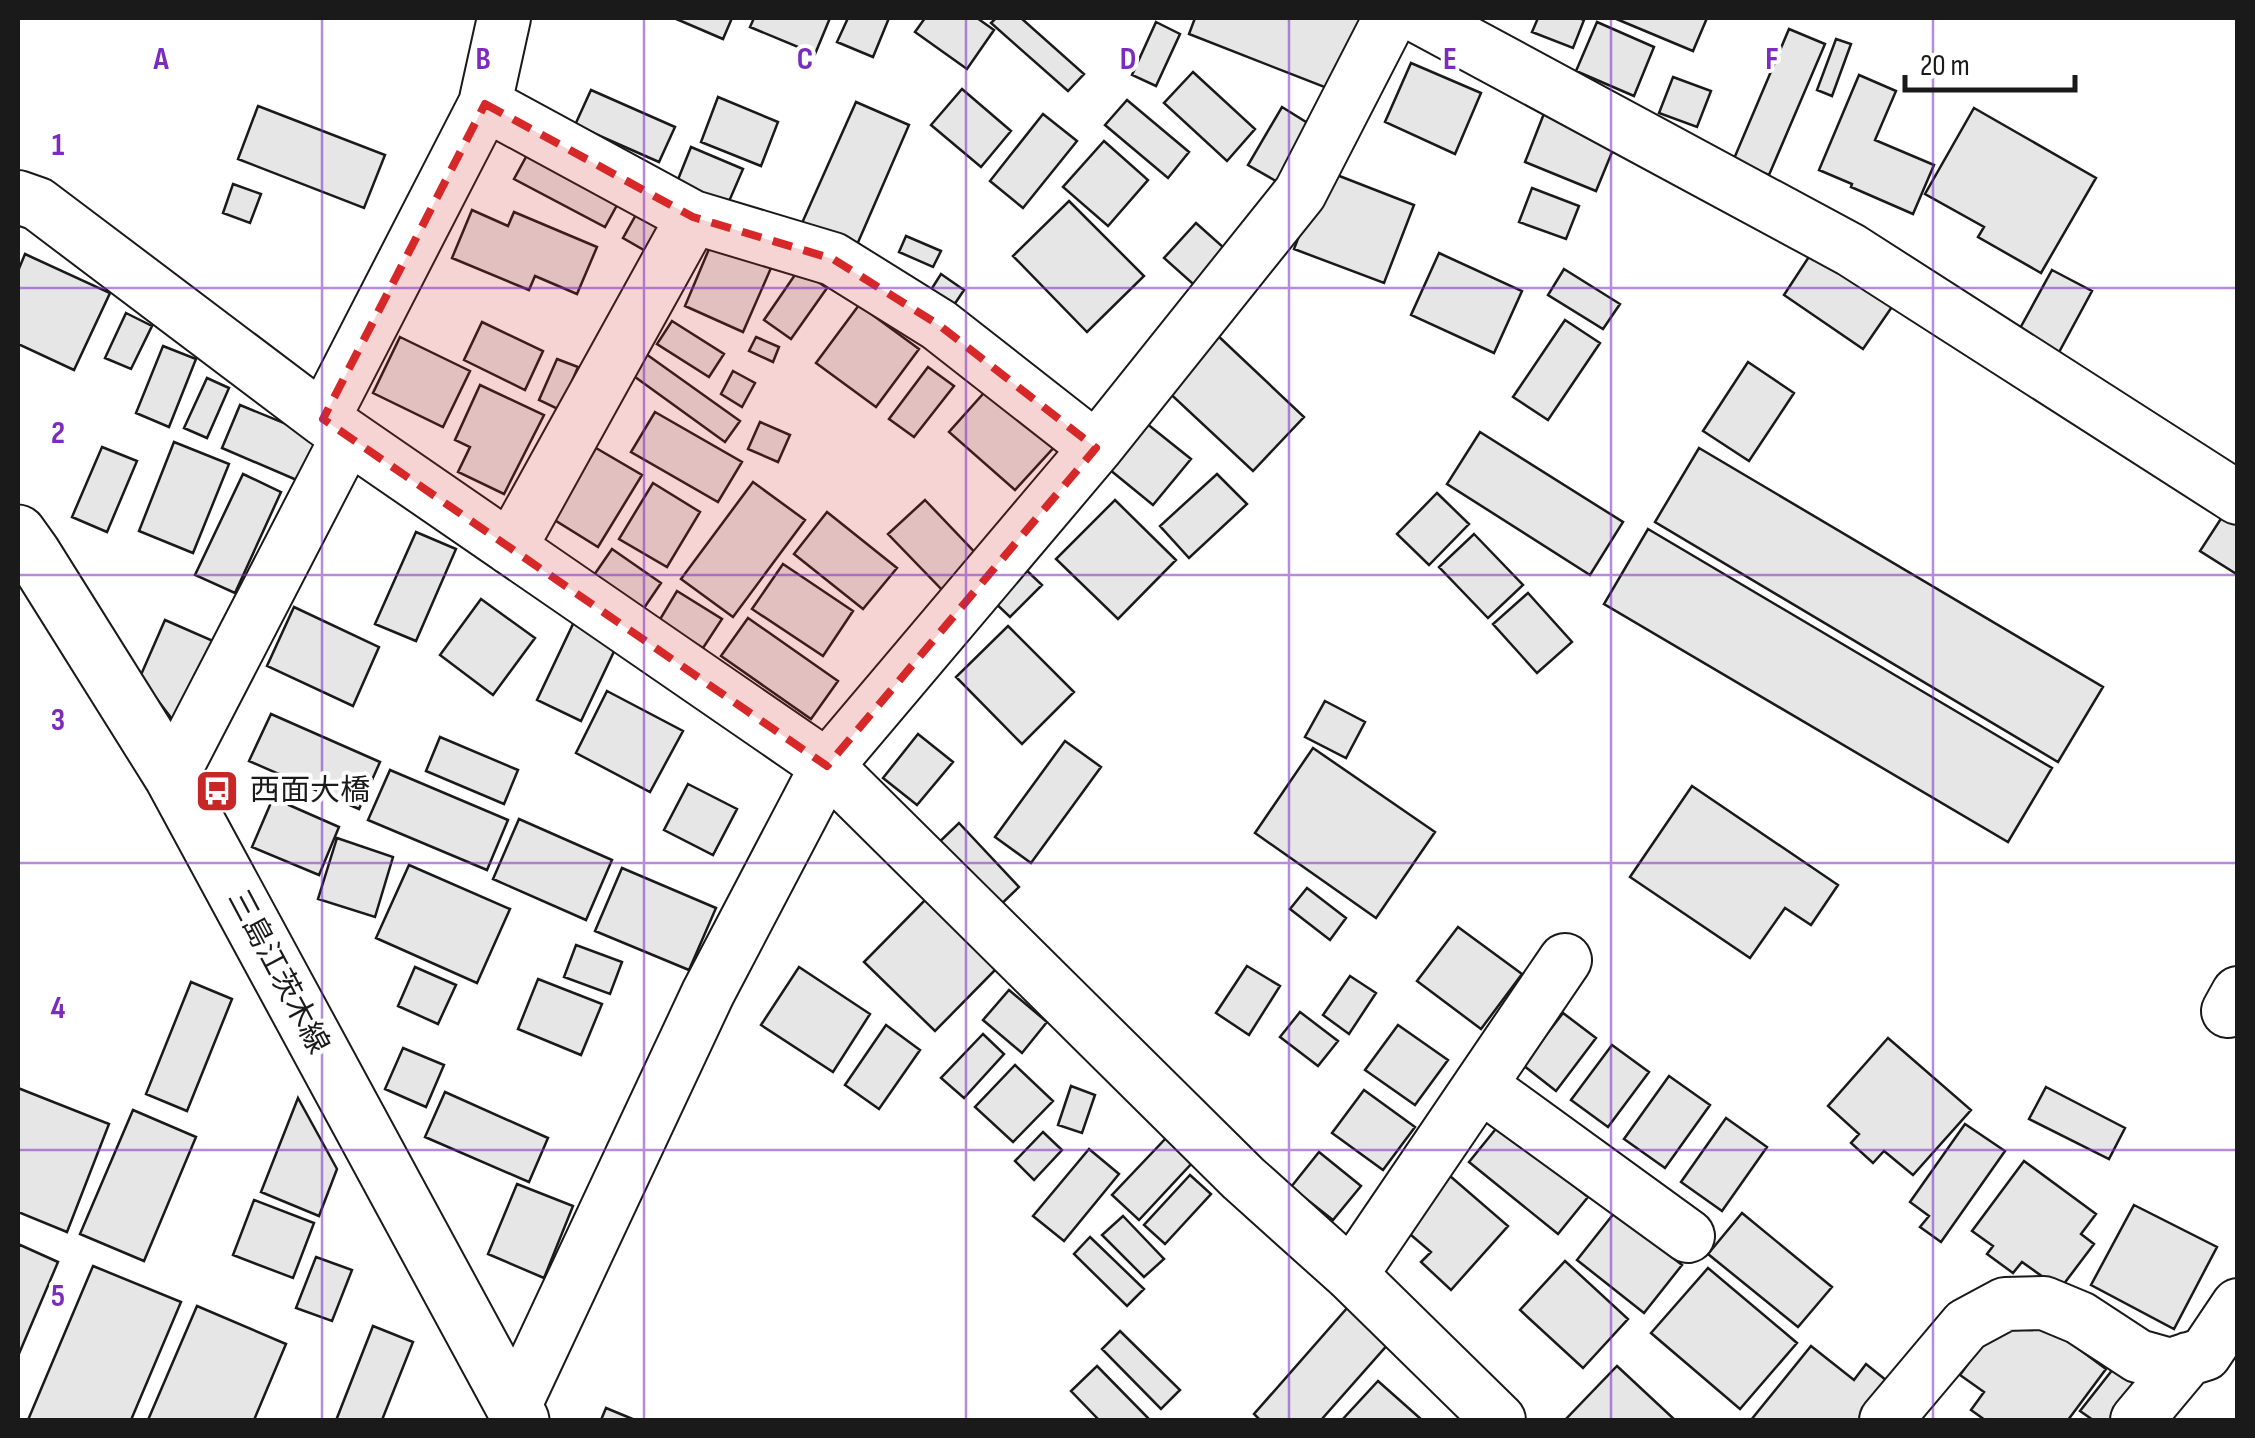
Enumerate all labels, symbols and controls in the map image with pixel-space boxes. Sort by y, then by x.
scale bar [1905,30,2075,92]
text: A [152,40,169,79]
text: B [475,40,491,79]
text: C [797,40,813,79]
text: D [1120,40,1136,79]
text: E [1443,40,1457,79]
text: F [1765,40,1779,79]
text: 20 m [1920,48,1970,84]
text: 1 [52,126,65,165]
text: 2 [51,414,65,453]
text: 3 [51,701,65,740]
bus stop icon: 西面大橋 [194,768,240,814]
place label: 西面大橋 [250,773,370,809]
street label: 三島江茨木線 [220,884,336,1060]
text: 4 [51,989,66,1028]
text: 5 [51,1277,65,1316]

